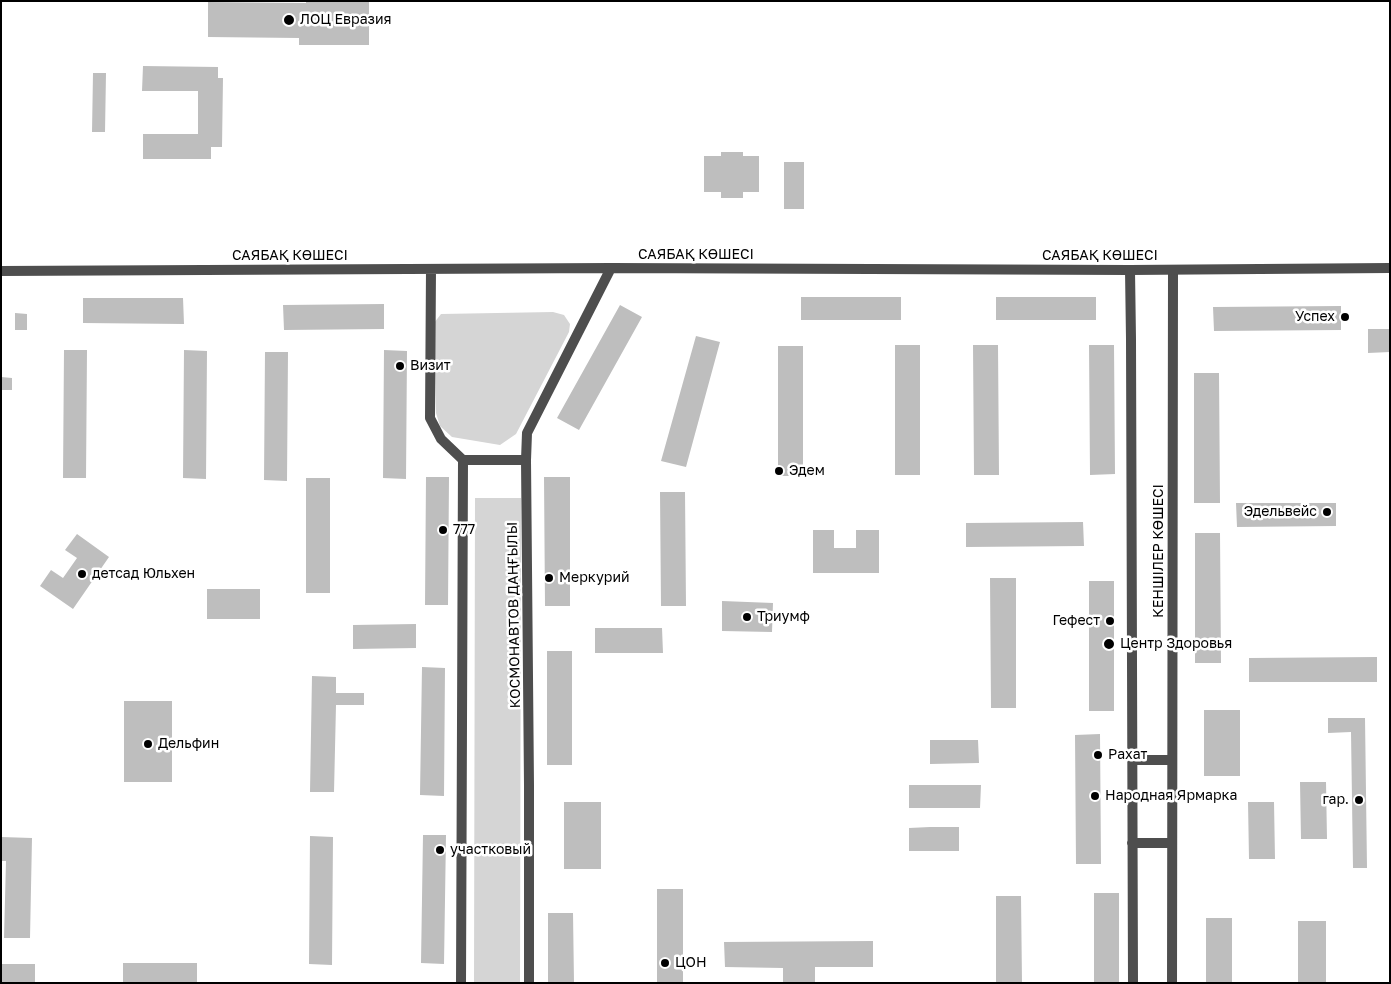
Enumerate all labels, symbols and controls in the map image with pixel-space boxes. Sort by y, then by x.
place label: ЛОЦ Евразия [300,12,391,28]
marker: ЛОЦ Евразия [282,13,296,27]
street label: САЯБАҚ КӨШЕСІ [638,247,754,263]
street label: САЯБАҚ КӨШЕСІ [232,248,348,264]
street label: САЯБАҚ КӨШЕСІ [1042,248,1158,264]
place label: Успех [1295,309,1335,325]
marker: Успех [1339,311,1351,323]
place label: Визит [410,358,451,374]
marker: Визит [394,360,406,372]
place label: Эдем [789,463,825,479]
marker: Эдем [773,465,785,477]
street label: КЕНШІЛЕР КӨШЕСІ [1151,484,1167,618]
place label: Эдельвейс [1244,504,1317,520]
marker: Эдельвейс [1321,506,1333,518]
place label: 777 [453,522,475,538]
street label: КОСМОНАВТОВ ДАҢҒЫЛЫ [504,522,524,708]
marker: 777 [437,524,449,536]
place label: детсад Юльхен [92,566,195,582]
marker: детсад Юльхен [76,568,88,580]
place label: Меркурий [559,570,629,586]
marker: Меркурий [543,572,555,584]
place label: Триумф [757,609,810,625]
marker: Триумф [741,611,753,623]
place label: Гефест [1053,613,1100,629]
marker: Гефест [1104,615,1116,627]
place label: Центр Здоровья [1120,636,1232,652]
marker: Центр Здоровья [1102,637,1116,651]
place label: Дельфин [158,736,219,752]
marker: Дельфин [142,738,154,750]
place label: Рахат [1108,747,1147,763]
marker: Рахат [1092,749,1104,761]
place label: Народная Ярмарка [1105,788,1237,804]
marker: Народная Ярмарка [1089,790,1101,802]
place label: гар. [1322,792,1349,808]
marker: гар. [1353,794,1365,806]
place label: участковый [450,842,531,858]
marker: участковый [434,844,446,856]
place label: ЦОН [675,955,707,971]
marker: ЦОН [659,957,671,969]

